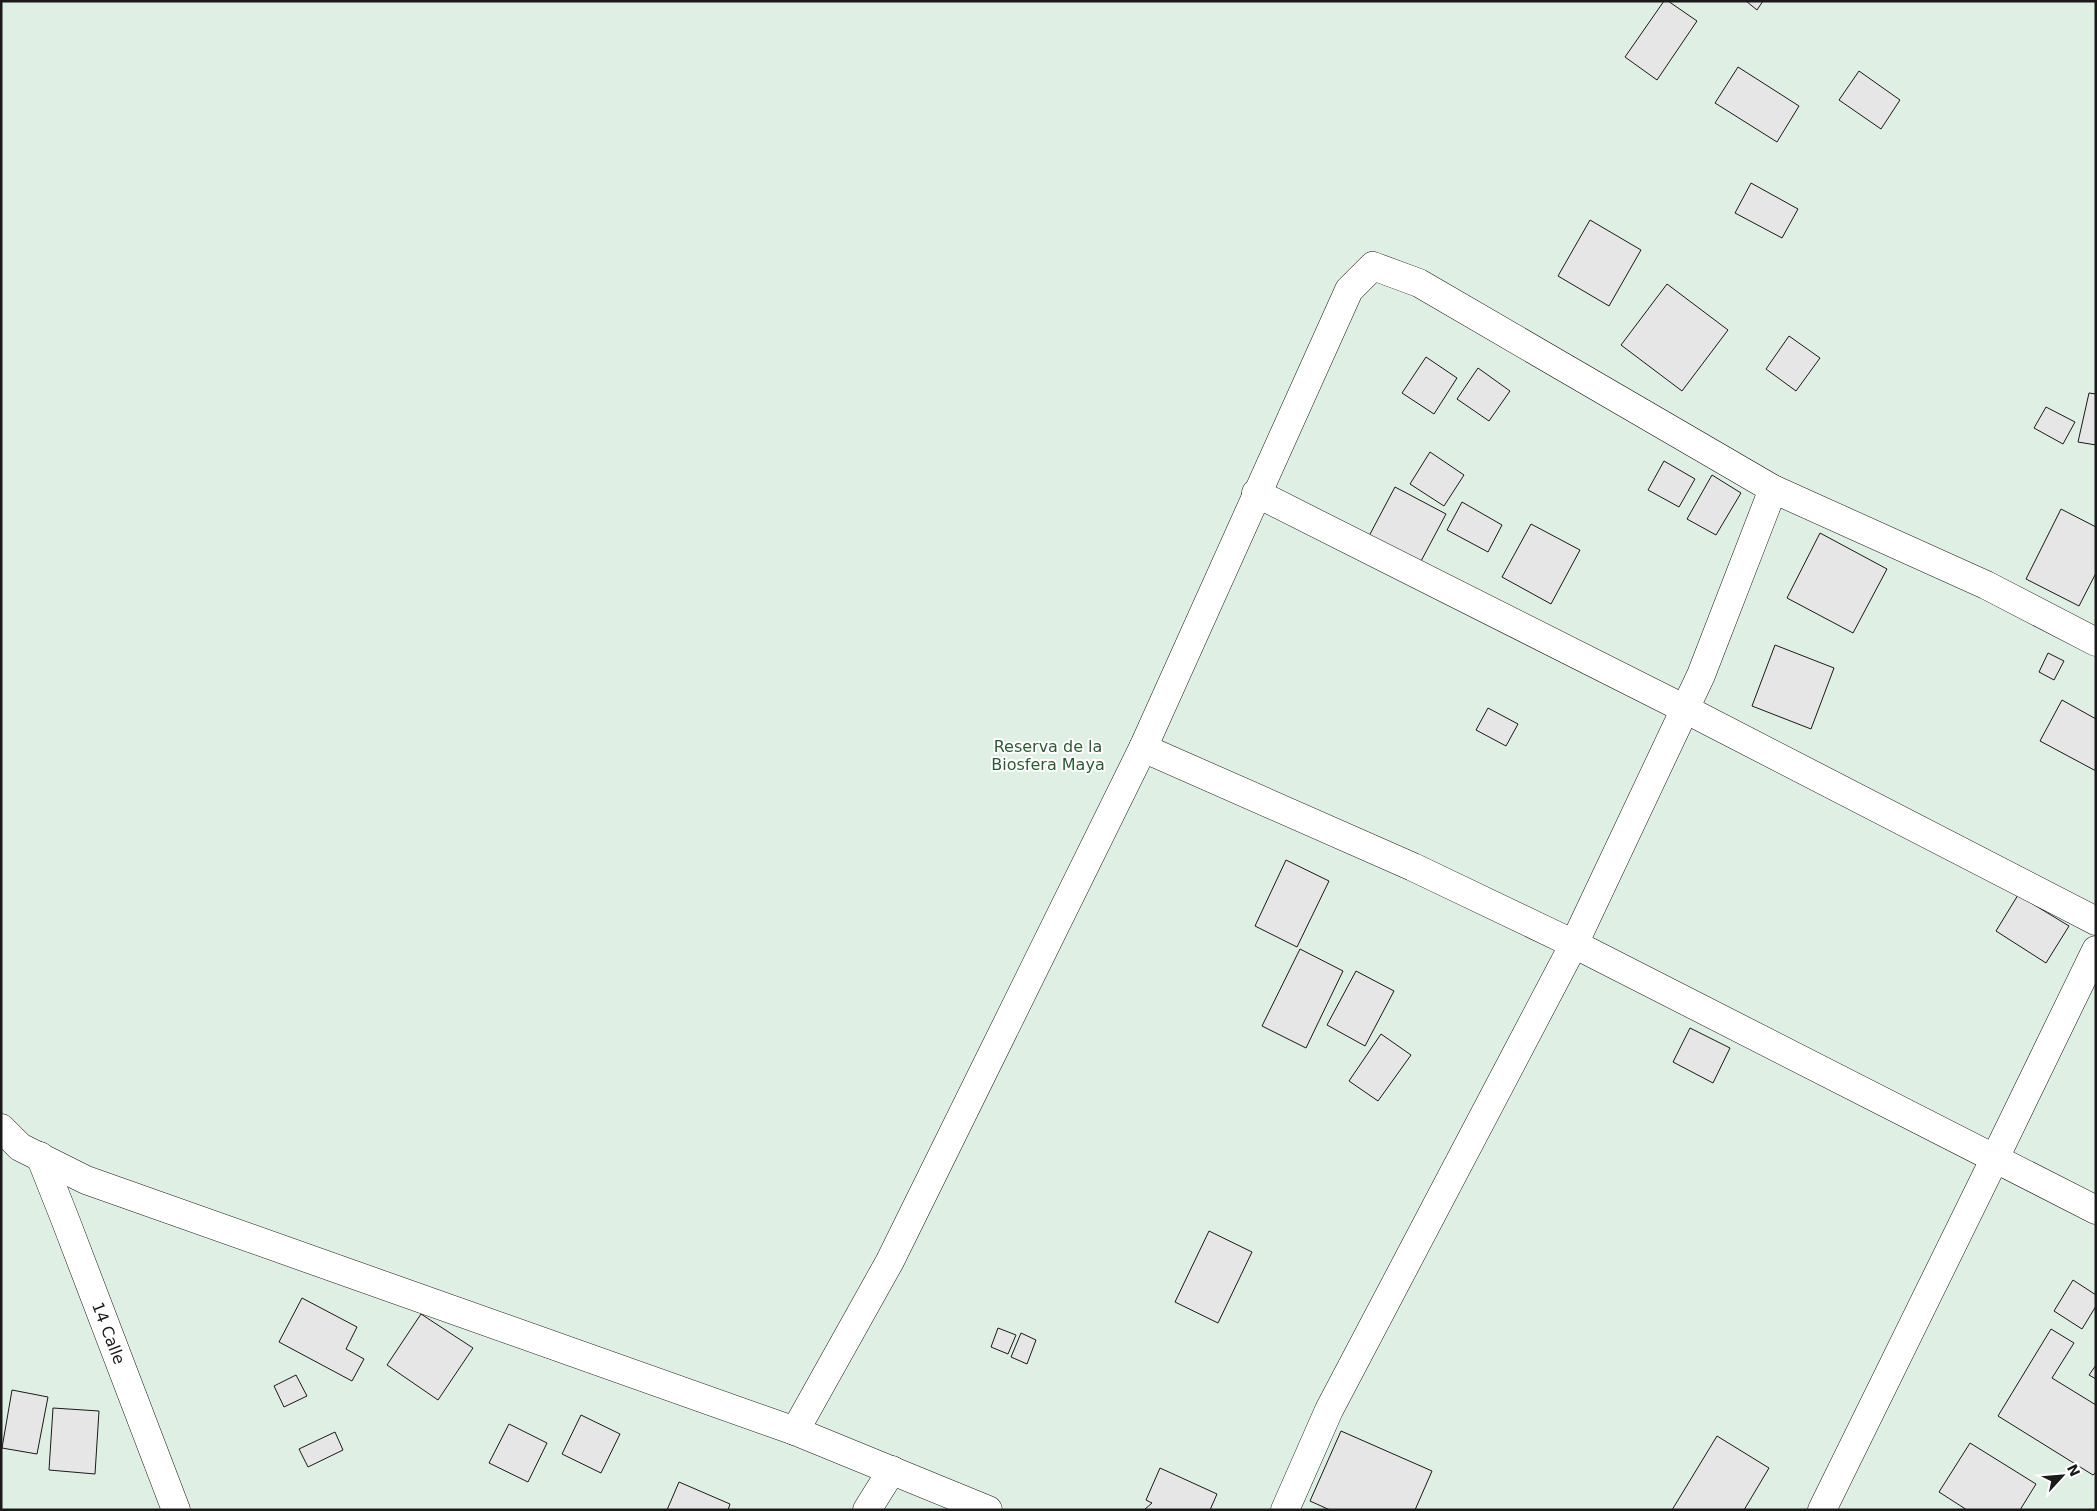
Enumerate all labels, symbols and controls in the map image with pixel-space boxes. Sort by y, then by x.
park label: Reserva de la Biosfera Maya [991,737,1105,774]
street label: 14 Calle [88,1299,129,1367]
north arrow [2037,1451,2087,1501]
text: N [2064,1462,2083,1479]

